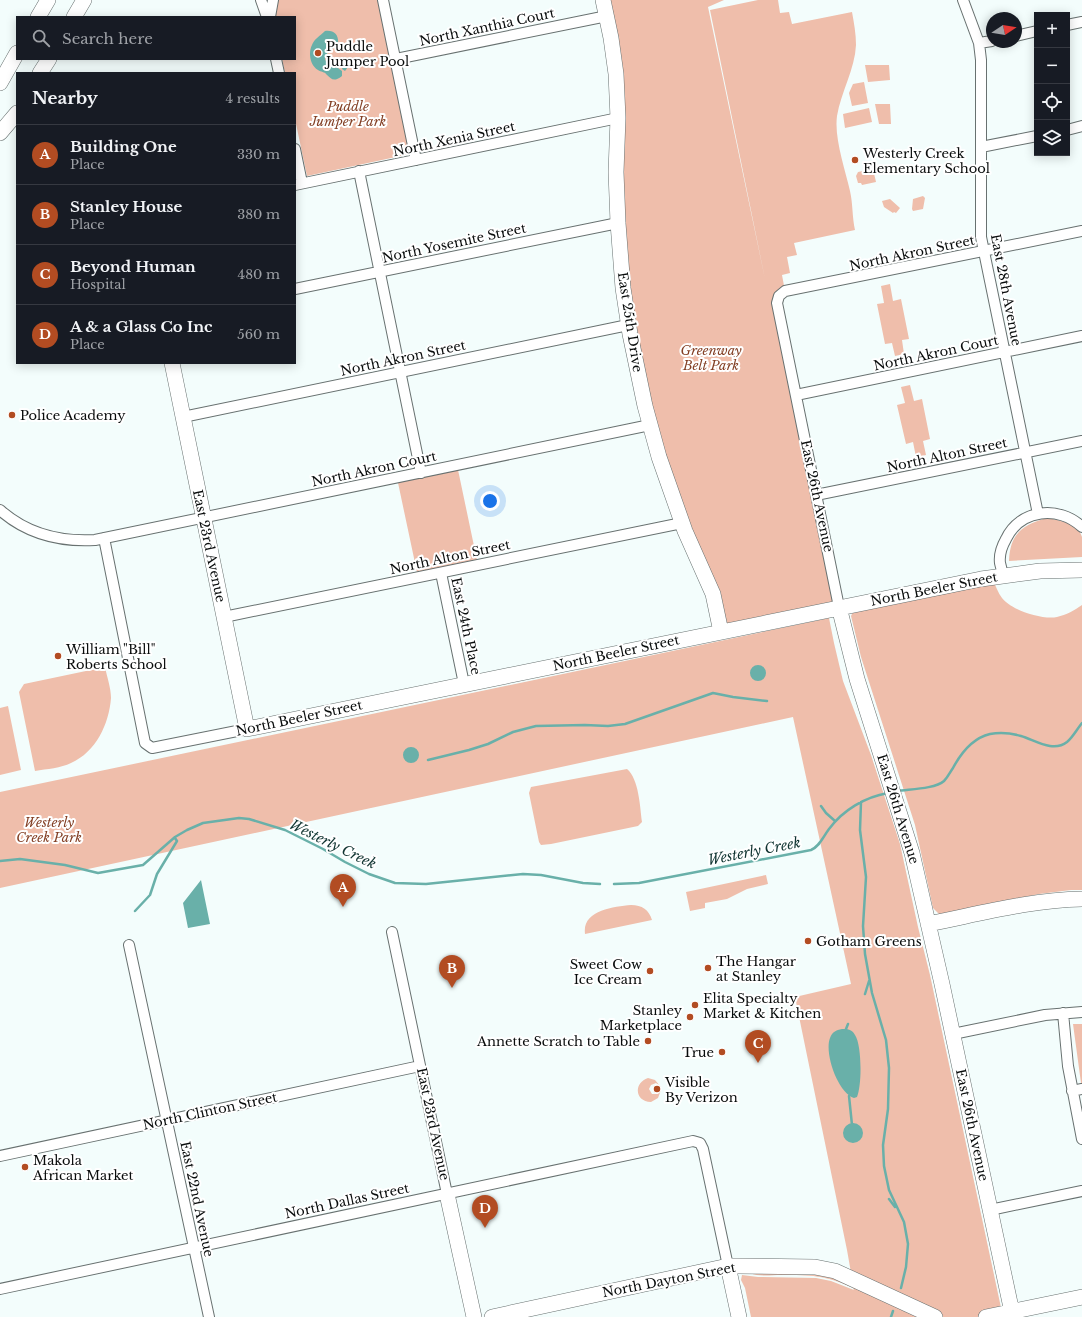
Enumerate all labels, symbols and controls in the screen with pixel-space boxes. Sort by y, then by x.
street label: North Xanthia Court [418,4,556,50]
north arrow [986,12,1022,48]
map controls [1034,12,1070,156]
button: + [1034,12,1070,48]
search box [16,16,296,60]
icon: search [30,27,52,49]
text: Search here [62,29,153,48]
place label: Puddle Jumper Pool [324,38,409,70]
marker: Puddle Jumper Pool [313,48,323,58]
button: − [1034,48,1070,84]
button: locate [1034,84,1070,120]
text: Nearby [32,88,98,109]
text: 4 results [226,90,280,107]
park label: Puddle Jumper Park [309,98,387,130]
street label: North Xenia Street [391,118,517,160]
button: layers [1034,120,1070,156]
text: Building One [70,137,177,156]
place label: Westerly Creek Elementary School [862,145,990,177]
text: A [40,146,50,163]
text: 330 m [237,146,280,163]
marker: Westerly Creek Elementary School [850,155,860,165]
text: Place [70,156,105,173]
text: Stanley House [70,197,182,216]
text: B [40,206,50,223]
text: 380 m [237,206,280,223]
text: Place [70,216,105,233]
street label: North Yosemite Street [380,219,528,267]
street label: North Akron Street [848,231,976,275]
street label: East 28th Avenue [987,233,1025,347]
text: Beyond Human [70,257,196,276]
text: C [40,266,50,283]
text: 480 m [238,266,280,283]
street label: East 25th Drive [614,271,646,373]
text: Hospital [70,276,126,293]
text: A & a Glass Co Inc [70,317,213,336]
text: D [39,326,51,343]
text: 560 m [237,326,280,343]
street label: North Akron Court [872,331,1000,375]
text: Place [70,336,105,353]
street label: North Akron Street [339,336,467,380]
park label: Greenway Belt Park [680,342,742,374]
place label: Police Academy [20,407,126,424]
marker: Police Academy [7,410,17,420]
street label: North Alton Street [885,434,1009,476]
street label: East 26th Avenue [797,438,837,554]
street label: North Akron Court [310,447,438,491]
street label: East 23rd Avenue [189,488,229,604]
your location [480,491,500,511]
street label: North Alton Street [388,536,512,578]
street label: North Beeler Street [869,568,999,610]
street label: East 24th Place [447,576,485,676]
street label: North Beeler Street [551,631,681,675]
place label: William "Bill" Roberts School [65,641,167,673]
marker: William "Bill" Roberts School [53,651,63,661]
street label: North Beeler Street [234,696,364,740]
street label: East 26th Avenue [873,752,923,866]
park label: Westerly Creek Park [16,814,82,846]
water label: Westerly Creek [287,815,379,873]
water label: Westerly Creek [706,833,802,869]
pin: A [330,874,356,907]
place label: Gotham Greens [816,933,922,950]
marker: Gotham Greens [803,936,813,946]
place label: The Hangar at Stanley [716,953,797,985]
pin: B [439,955,465,988]
place label: Sweet Cow Ice Cream [570,956,642,988]
marker: The Hangar at Stanley [703,963,713,973]
marker: Sweet Cow Ice Cream [645,966,655,976]
place label: Elita Specialty Market & Kitchen [703,990,821,1022]
marker: Elita Specialty Market & Kitchen [690,1000,700,1010]
place label: Stanley Marketplace [600,1002,683,1034]
marker: Stanley Marketplace [685,1012,695,1022]
pin: C [745,1030,771,1063]
place label: Annette Scratch to Table [476,1033,640,1050]
marker: Annette Scratch to Table [643,1036,653,1046]
place label: True [682,1044,714,1061]
marker: True [717,1047,727,1057]
street label: East 23rd Avenue [413,1066,453,1182]
street label: East 26th Avenue [952,1067,992,1183]
place label: Visible By Verizon [664,1074,738,1106]
marker: Visible By Verizon [652,1084,662,1094]
street label: North Clinton Street [141,1088,279,1134]
street label: East 22nd Avenue [176,1140,218,1258]
place label: Makola African Market [32,1152,133,1184]
marker: Makola African Market [20,1162,30,1172]
street label: North Dallas Street [283,1180,411,1222]
pin: D [472,1195,498,1228]
street label: North Dayton Street [601,1259,737,1301]

